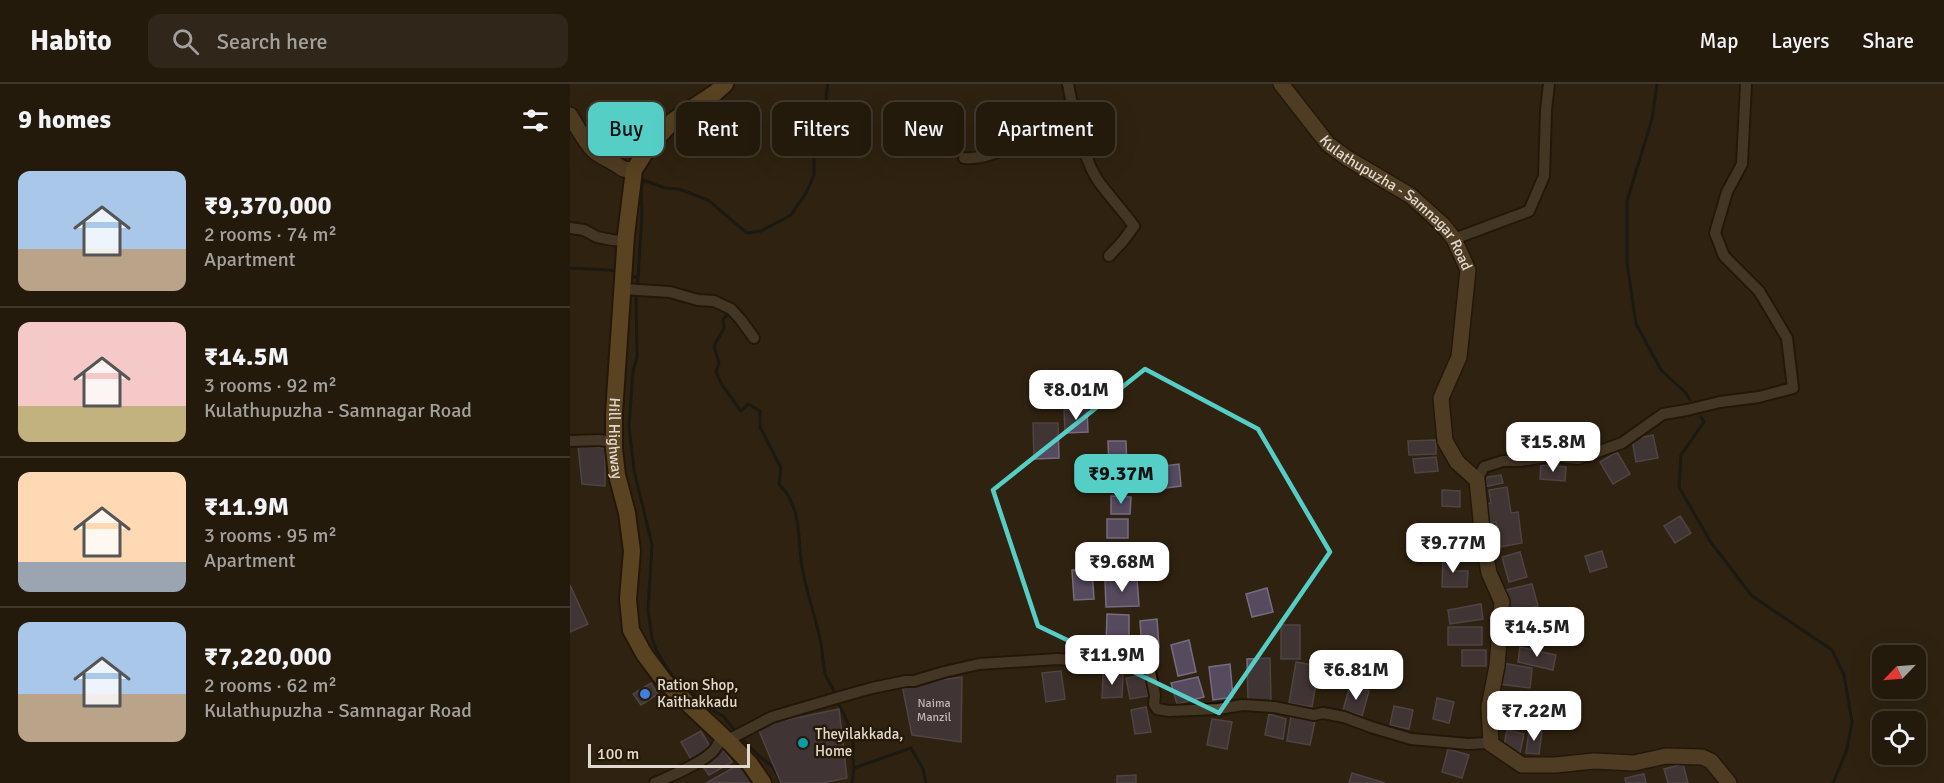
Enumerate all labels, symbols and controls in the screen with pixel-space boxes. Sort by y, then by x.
search box [148,14,568,68]
text: Habito [30,24,112,58]
icon: search [169,25,202,58]
text: Search here [217,28,328,55]
text: Map [1700,28,1738,54]
text: Layers [1771,28,1829,54]
text: Share [1862,28,1914,54]
chip: Buy [588,102,664,156]
chip: Rent [676,102,760,156]
chip: Filters [772,102,871,156]
chip: New [883,102,964,156]
chip: Apartment [976,102,1115,156]
text: 9 homes [18,104,111,136]
icon: filters [519,104,552,137]
street label: Kulathupuzha - Samnagar Road [1316,132,1476,273]
text: ₹9,370,000 [204,190,332,222]
icon: home [66,195,138,267]
text: 2 rooms · 74 m² [204,222,337,247]
text: Apartment [204,247,296,272]
text: ₹14.5M [204,341,289,373]
icon: home [66,346,138,418]
pin: ₹8.01M [1027,370,1125,421]
text: 3 rooms · 92 m² [204,373,337,398]
text: ₹8.01M [1043,377,1109,402]
street label: Hill Highway [605,397,627,481]
text: Kulathupuzha - Samnagar Road [204,398,472,423]
pin: ₹15.8M [1504,422,1602,473]
text: ₹15.8M [1520,429,1586,454]
pin: ₹9.37M [1072,454,1170,505]
text: ₹9.37M [1088,461,1154,486]
text: ₹11.9M [204,491,289,523]
icon: home [66,496,138,568]
text: 3 rooms · 95 m² [204,523,337,548]
pin: ₹9.77M [1404,523,1502,574]
text: ₹9.77M [1420,530,1486,555]
pin: ₹9.68M [1073,542,1171,593]
text: Apartment [204,548,296,573]
text: ₹9.68M [1089,549,1155,574]
pin: ₹14.5M [1488,607,1586,658]
text: ₹14.5M [1504,614,1570,639]
pin: ₹11.9M [1063,635,1161,686]
text: ₹7,220,000 [204,641,332,673]
text: ₹11.9M [1079,642,1145,667]
north arrow [1872,645,1926,699]
map controls [1872,645,1926,765]
icon: home [66,646,138,718]
pin: ₹6.81M [1307,650,1405,701]
text: ₹6.81M [1323,657,1389,682]
text: 2 rooms · 62 m² [204,673,337,698]
place label: Ration Shop, Kaithakkadu [657,676,738,711]
marker: Ration Shop, Kaithakkadu [638,687,652,701]
pin: ₹7.22M [1485,691,1583,742]
house number: Naima Manzil [917,696,952,725]
text: Kulathupuzha - Samnagar Road [204,698,472,723]
text: ₹7.22M [1501,698,1567,723]
button: locate [1872,711,1926,765]
place label: Theyilakkada, Home [815,725,903,760]
marker: Theyilakkada, Home [796,736,810,750]
scale bar [588,741,750,768]
text: 100 m [597,744,639,764]

